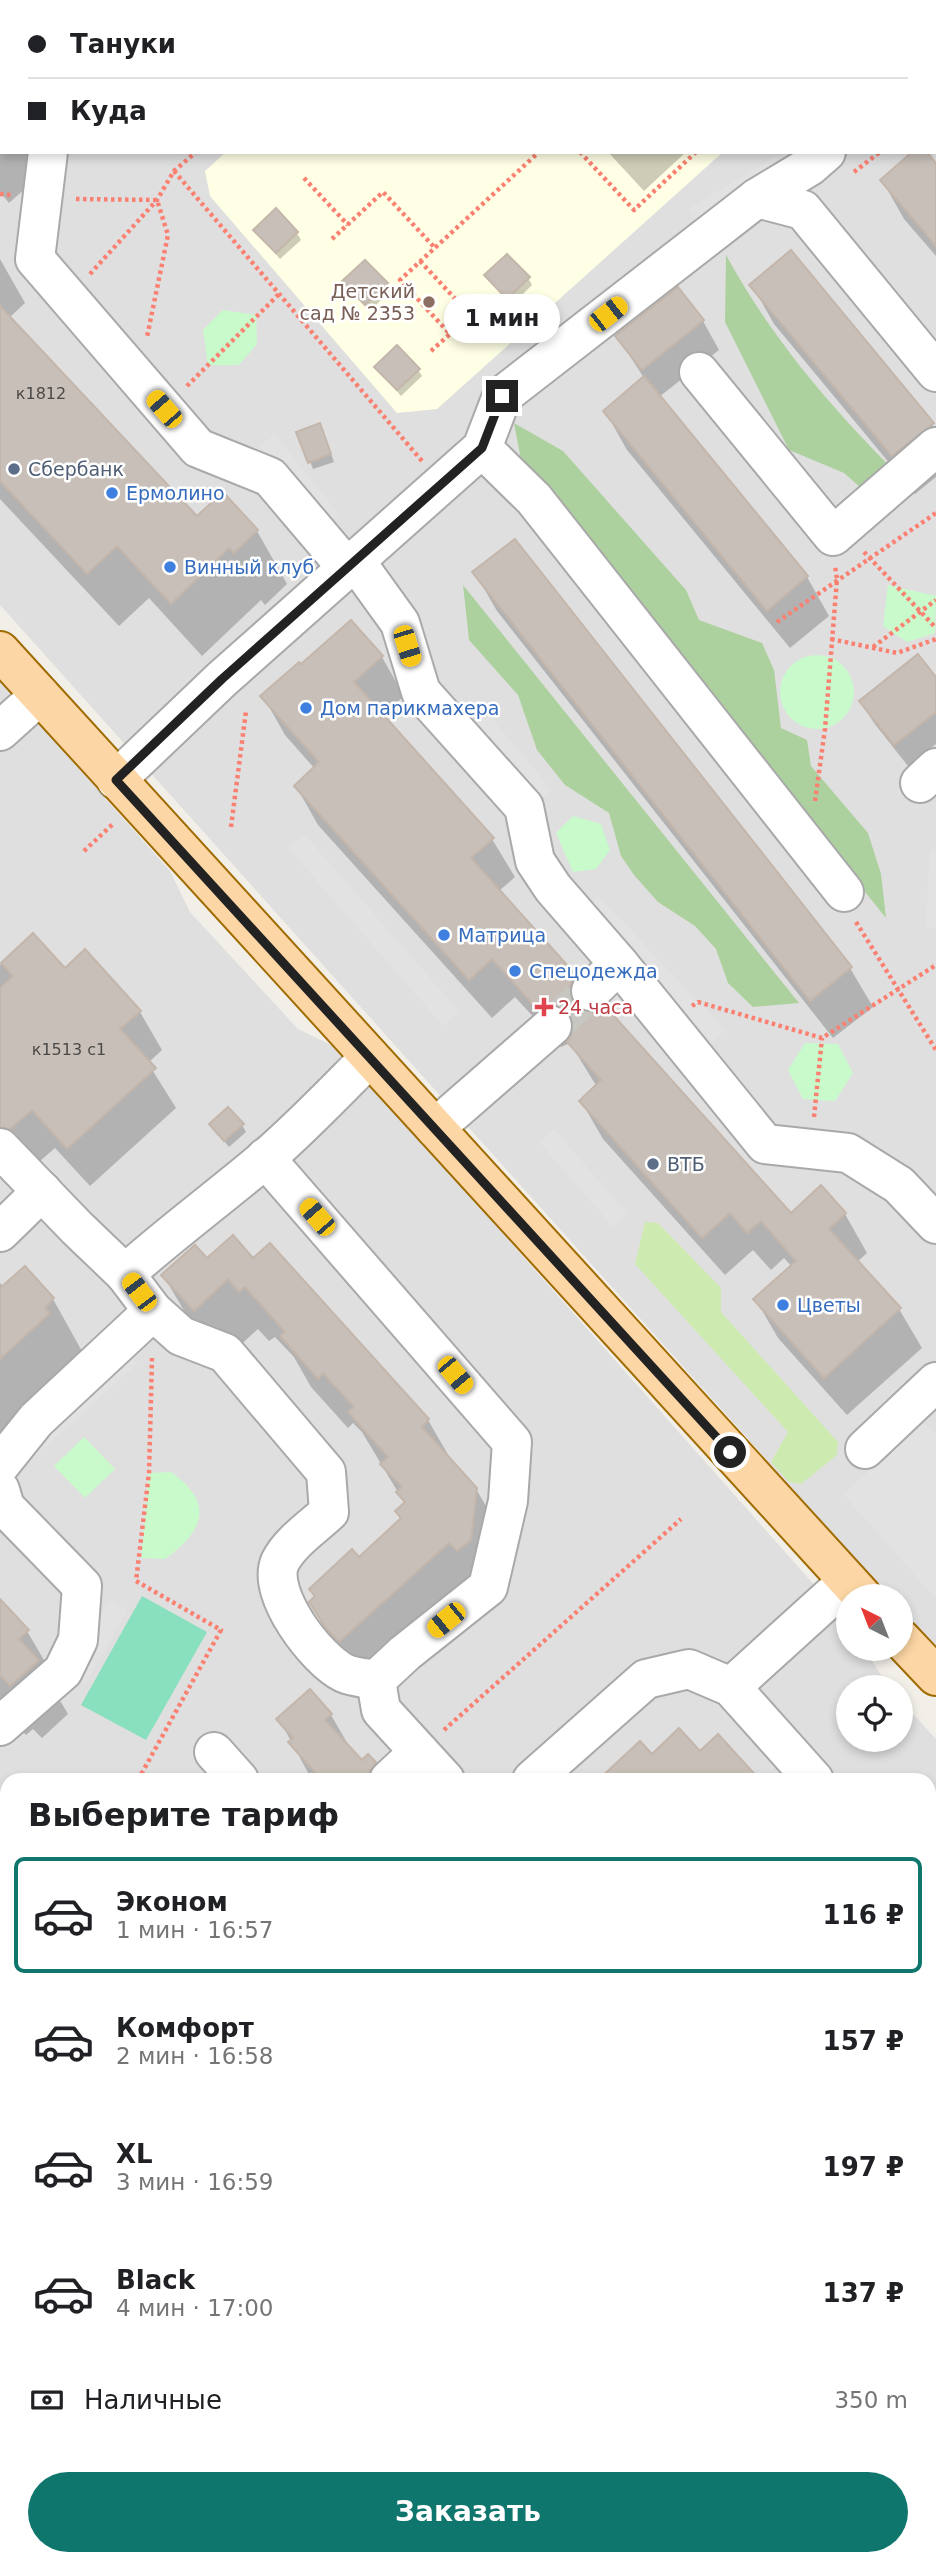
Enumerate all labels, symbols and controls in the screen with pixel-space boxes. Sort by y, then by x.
text: Тануки [70,29,176,59]
text: Куда [70,96,147,126]
place label: Детский сад № 2353 [300,280,415,324]
car [585,293,632,335]
marker: Детский сад № 2353 [421,294,437,310]
callout: 1 мин [444,294,560,344]
text: 1 мин [465,305,539,331]
route end [486,380,518,412]
house number: к1812 [16,384,66,403]
car [143,386,186,432]
place label: Сбербанк [28,458,124,480]
marker: Сбербанк [6,461,22,477]
place label: Ермолино [126,482,225,504]
marker: Ермолино [104,485,120,501]
place label: Винный клуб [184,556,314,578]
marker: Винный клуб [162,559,178,575]
car [391,623,424,669]
place label: Дом парикмахера [320,697,499,719]
marker: Дом парикмахера [298,700,314,716]
place label: Матрица [458,924,546,946]
marker: Матрица [436,927,452,943]
place label: Спецодежда [529,960,658,982]
marker: Спецодежда [507,963,523,979]
place label: 24 часа [558,996,633,1018]
marker: 24 часа [536,999,552,1015]
house number: к1513 с1 [32,1040,106,1059]
place label: ВТБ [667,1153,705,1175]
marker: ВТБ [645,1156,661,1172]
car [296,1194,339,1240]
car [118,1269,161,1315]
place label: Цветы [797,1294,861,1316]
marker: Цветы [775,1297,791,1313]
car [434,1352,477,1398]
route start [714,1436,746,1468]
north arrow [836,1584,914,1661]
map controls [836,1584,913,1752]
car [424,1599,469,1641]
button: locate [836,1675,913,1752]
text: Выберите тариф [28,1796,339,1834]
icon: car [32,1884,95,1947]
text: Эконом [116,1887,228,1917]
text: 116 ₽ [823,1900,904,1930]
text: 1 мин · 16:57 [116,1917,274,1943]
icon: car [32,2010,95,2073]
text: Комфорт [116,2013,254,2043]
text: 157 ₽ [823,2026,904,2056]
text: 2 мин · 16:58 [116,2043,274,2069]
icon: car [32,2136,95,2199]
text: XL [116,2139,153,2169]
text: 197 ₽ [823,2152,904,2182]
text: 3 мин · 16:59 [116,2169,274,2195]
icon: car [32,2262,95,2325]
text: Black [116,2265,195,2295]
text: 137 ₽ [823,2278,904,2308]
text: 4 мин · 17:00 [116,2295,274,2321]
icon: cash [28,2381,66,2419]
text: Наличные [84,2385,222,2415]
text: 350 m [834,2387,908,2413]
button: Заказать [28,2472,908,2552]

